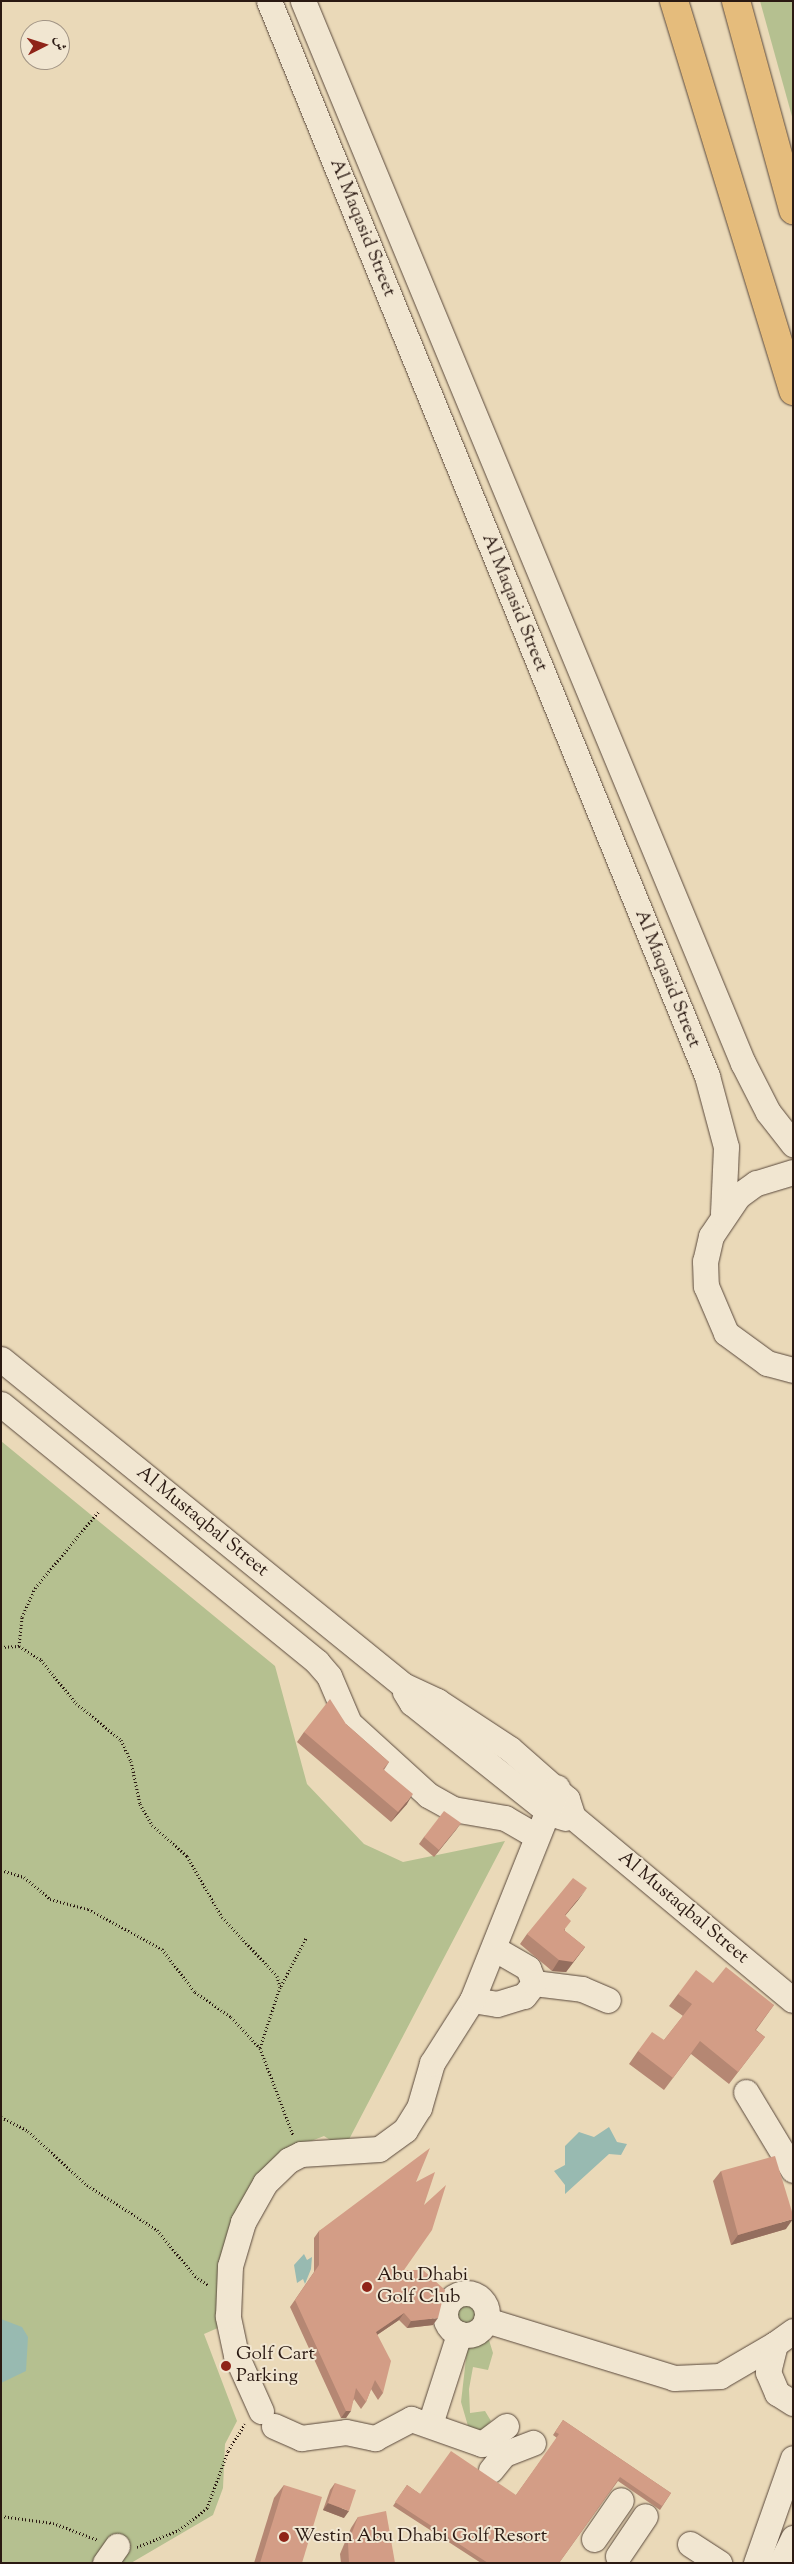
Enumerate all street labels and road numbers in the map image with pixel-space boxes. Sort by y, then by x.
street label: Al Maqasid Street [324,156,400,300]
street label: Al Maqasid Street [476,531,552,675]
street label: Al Maqasid Street [629,907,705,1051]
street label: Al Mustaqbal Street [131,1462,273,1582]
street label: Al Mustaqbal Street [613,1847,753,1969]

